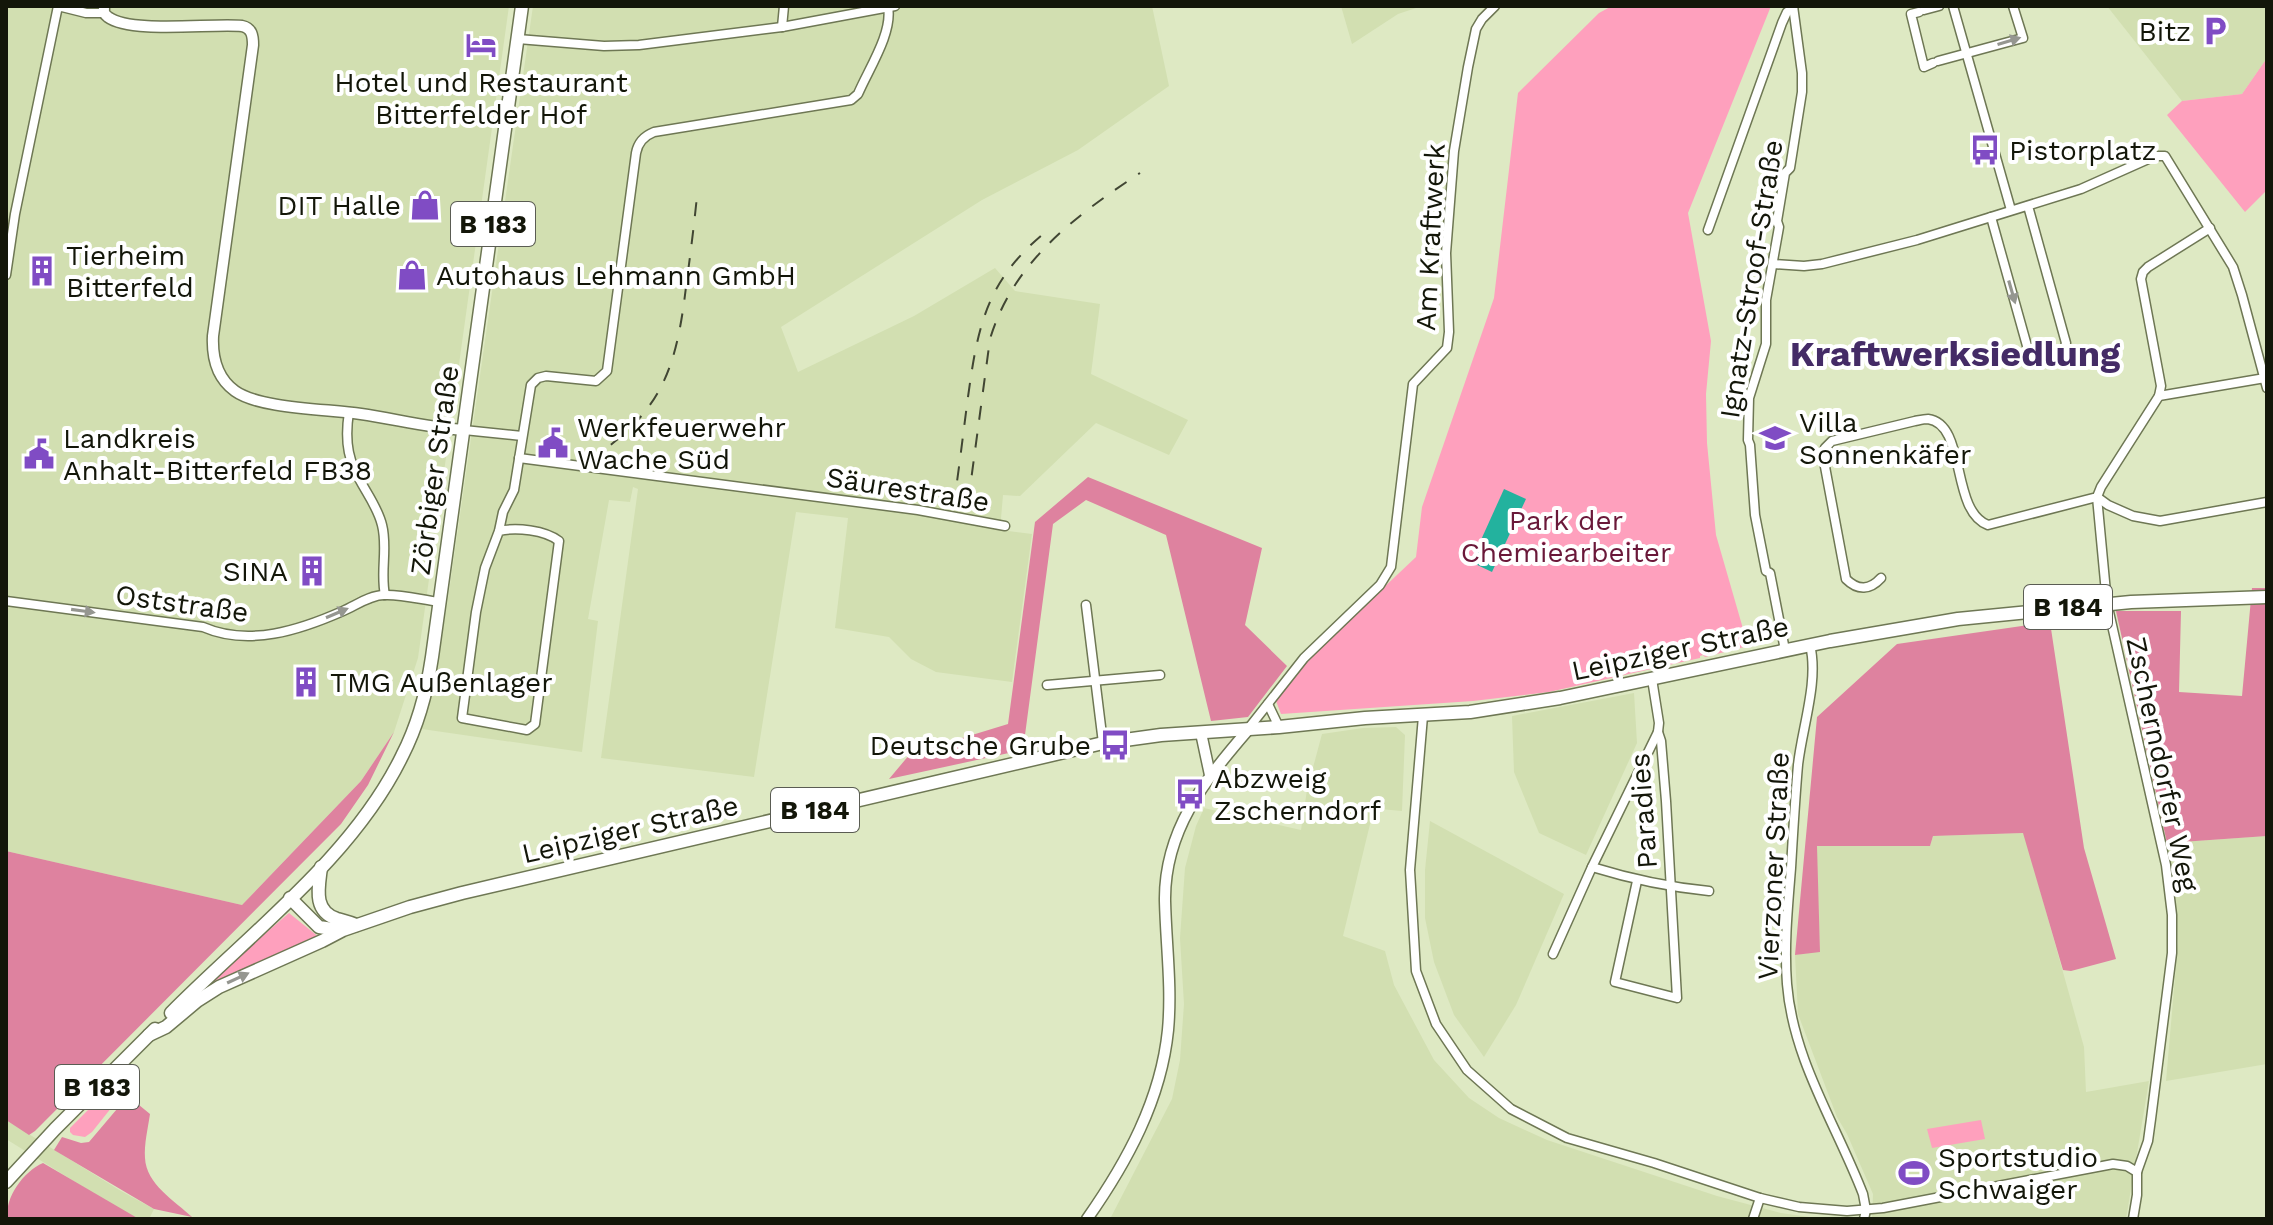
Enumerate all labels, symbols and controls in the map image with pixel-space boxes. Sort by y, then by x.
parking icon: Bitz [2198,14,2232,48]
place label: Bitz [2139,15,2191,48]
hotel icon: Hotel und Restaurant Bitterfelder Hof [464,28,498,62]
one-way arrow [1997,34,2021,47]
place label: Hotel und Restaurant Bitterfelder Hof [334,66,628,131]
bus stop icon: Pistorplatz [1968,133,2002,167]
place label: Pistorplatz [2009,134,2156,167]
street label: Ignatz-Stroof-Straße [1713,138,1790,421]
street label: Am Kraftwerk [1409,142,1452,332]
shop icon: DIT Halle [408,188,442,222]
place label: DIT Halle [277,189,401,222]
road number: B 183 [451,202,535,246]
place label: Tierheim Bitterfeld [66,239,194,304]
building icon: Tierheim Bitterfeld [25,254,59,288]
shop icon: Autohaus Lehmann GmbH [395,258,429,292]
place label: Autohaus Lehmann GmbH [436,259,796,292]
one-way arrow [2006,280,2019,304]
district label: Kraftwerksiedlung [1790,333,2121,375]
street label: Zörbiger Straße [403,363,466,577]
place label: Villa Sonnenkäfer [1799,406,1971,471]
place label: Werkfeuerwehr Wache Süd [577,411,786,476]
school or university icon: Villa Sonnenkäfer [1758,421,1792,455]
place label: Landkreis Anhalt-Bitterfeld FB38 [63,422,372,487]
public building icon: Werkfeuerwehr Wache Süd [536,426,570,460]
public building icon: Landkreis Anhalt-Bitterfeld FB38 [22,437,56,471]
street label: Säurestraße [824,460,992,519]
park label: Park der Chemiearbeiter [1461,504,1671,569]
building icon: SINA [295,554,329,588]
place label: SINA [223,555,288,588]
street label: Oststraße [113,578,251,629]
road number: B 184 [2024,585,2112,629]
one-way arrow [71,605,96,618]
one-way arrow [325,607,349,620]
street label: Leipziger Straße [1569,609,1792,688]
street label: Zscherndorfer Weg [2119,634,2206,895]
building icon: TMG Außenlager [289,665,323,699]
place label: TMG Außenlager [330,666,553,699]
bus stop icon: Deutsche Grube [1098,728,1132,762]
place label: Deutsche Grube [869,729,1091,762]
street label: Vierzoner Straße [1751,751,1796,981]
street label: Paradies [1623,752,1664,870]
place label: Abzweig Zscherndorf [1214,762,1381,827]
bus stop icon: Abzweig Zscherndorf [1173,777,1207,811]
road number: B 184 [771,788,859,832]
street label: Leipziger Straße [519,789,742,870]
one-way arrow [226,971,250,985]
road number: B 183 [55,1065,139,1109]
place label: Sportstudio Schwaiger [1938,1141,2098,1206]
sports icon: Sportstudio Schwaiger [1897,1156,1931,1190]

